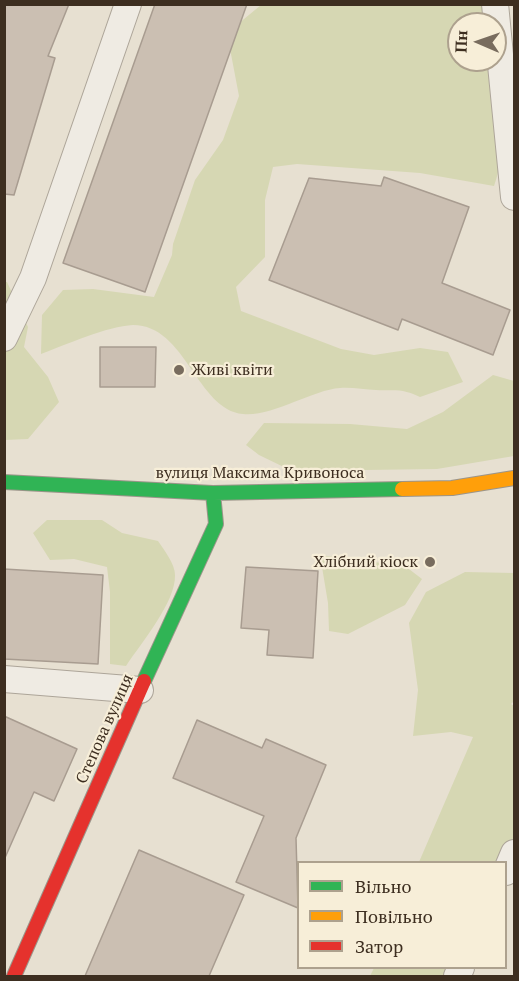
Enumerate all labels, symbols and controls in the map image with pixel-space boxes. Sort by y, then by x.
north arrow [447,12,507,72]
text: Пн [450,30,472,53]
place label: Живі квіти [191,360,273,380]
marker: Живі квіти [172,363,186,377]
street label: вулиця Максима Кривоноса [156,463,364,483]
place label: Хлібний кіоск [313,552,418,572]
marker: Хлібний кіоск [423,555,437,569]
street label: Степова вулиця [72,671,138,787]
legend [297,861,507,969]
text: Вільно [355,874,411,898]
text: Повільно [355,904,433,928]
text: Затор [355,934,403,958]

